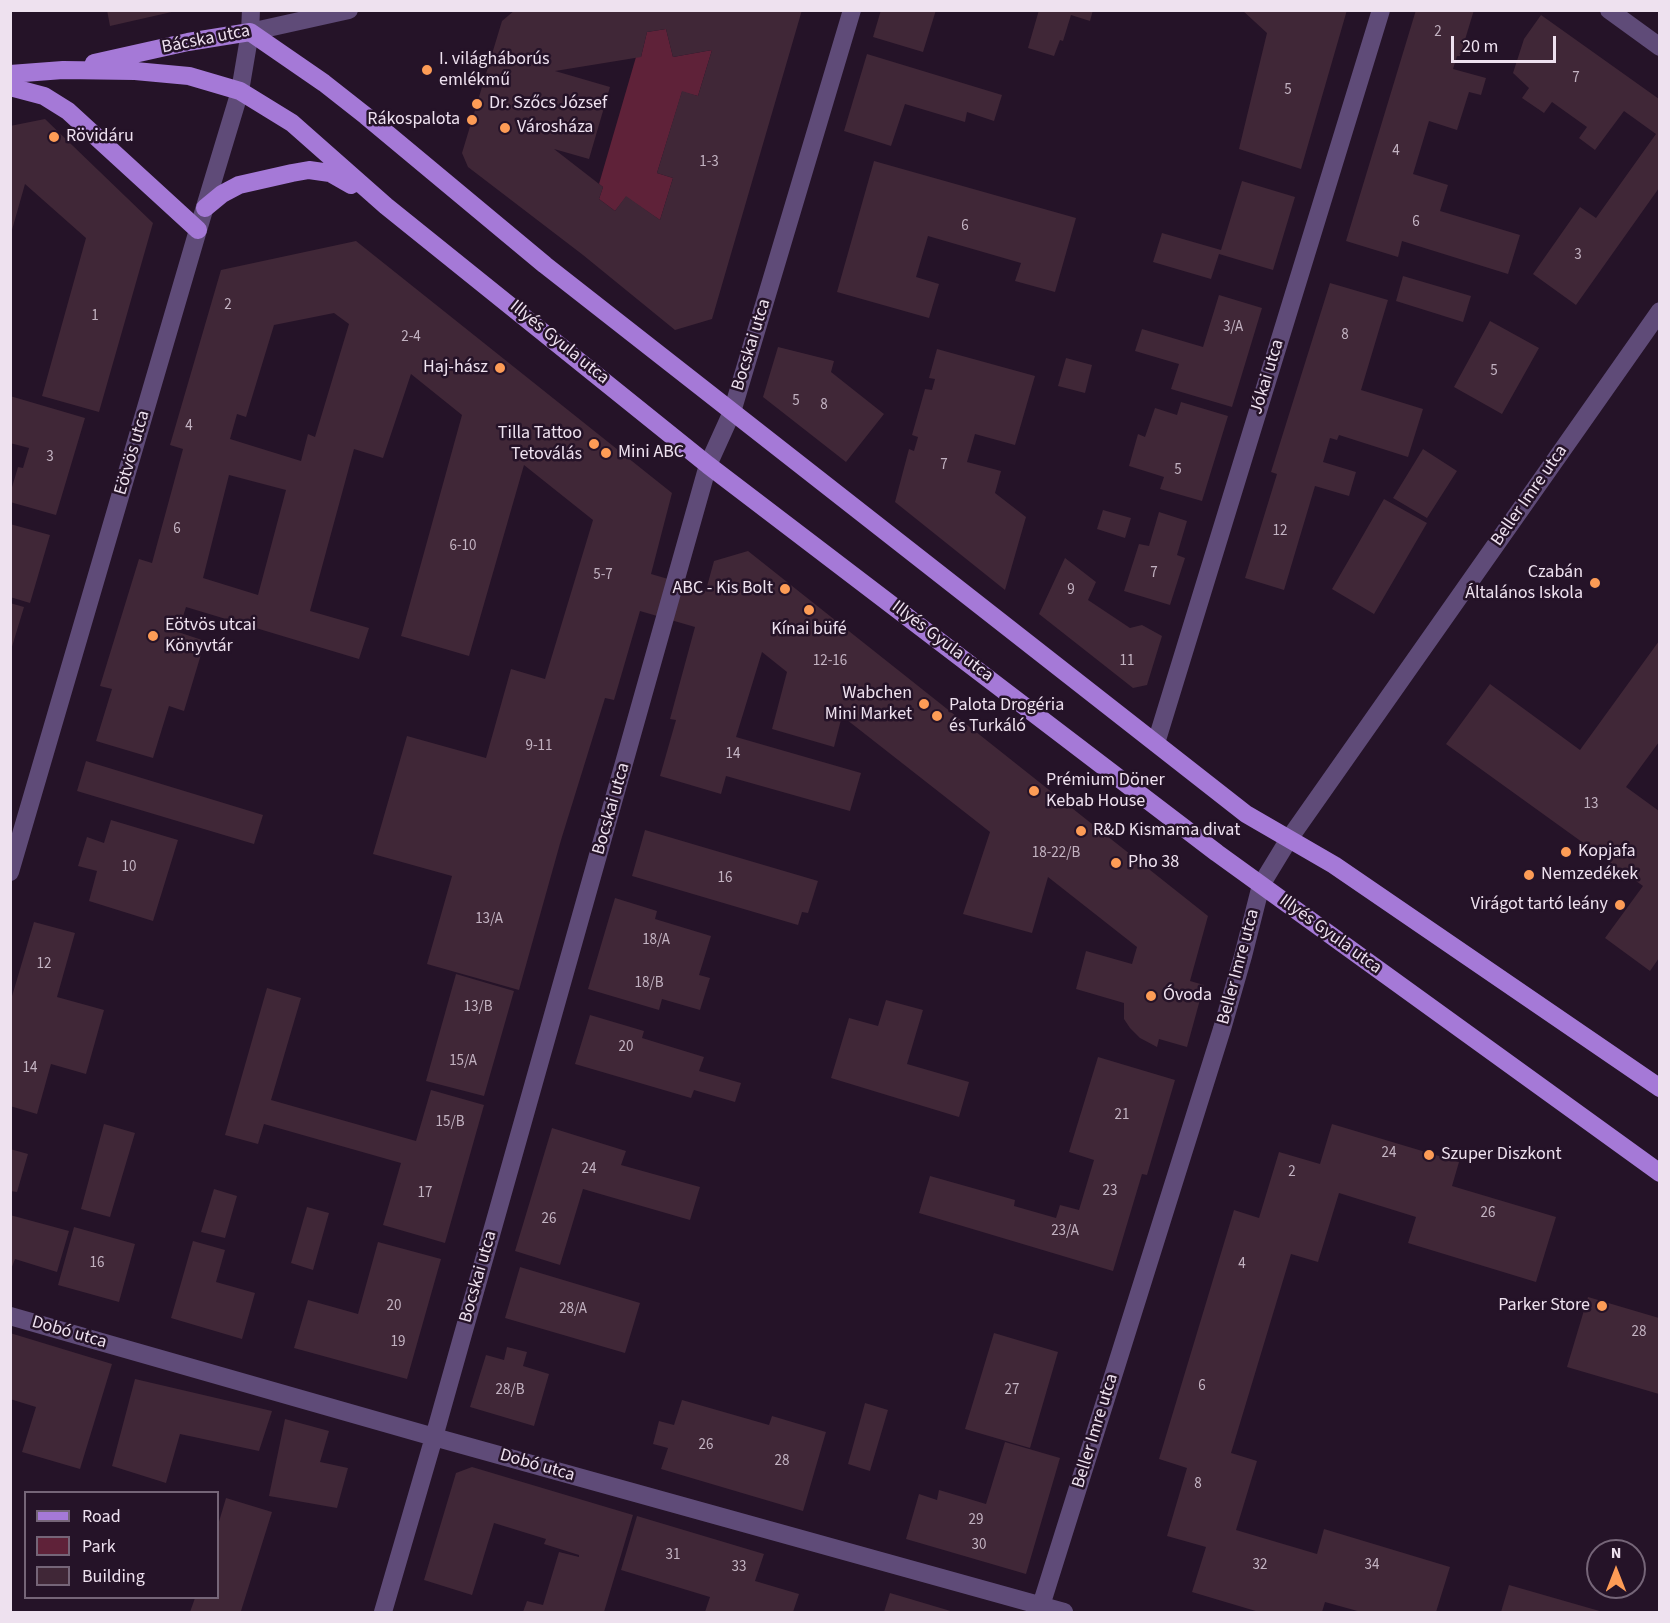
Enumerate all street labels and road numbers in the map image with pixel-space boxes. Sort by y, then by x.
street label: Bácska utca [160,21,252,59]
street label: Illyés Gyula utca [505,296,613,390]
street label: Bocskai utca [728,297,776,393]
street label: Jókai utca [1246,337,1290,417]
street label: Eötvös utca [111,408,155,498]
street label: Beller Imre utca [1487,441,1573,551]
street label: Illyés Gyula utca [887,597,997,687]
street label: Bocskai utca [589,761,635,857]
street label: Illyés Gyula utca [1274,891,1386,979]
street label: Beller Imre utca [1213,907,1265,1027]
street label: Bocskai utca [456,1229,502,1325]
street label: Dobó utca [29,1312,109,1354]
street label: Beller Imre utca [1068,1371,1124,1491]
street label: Dobó utca [497,1445,577,1487]

